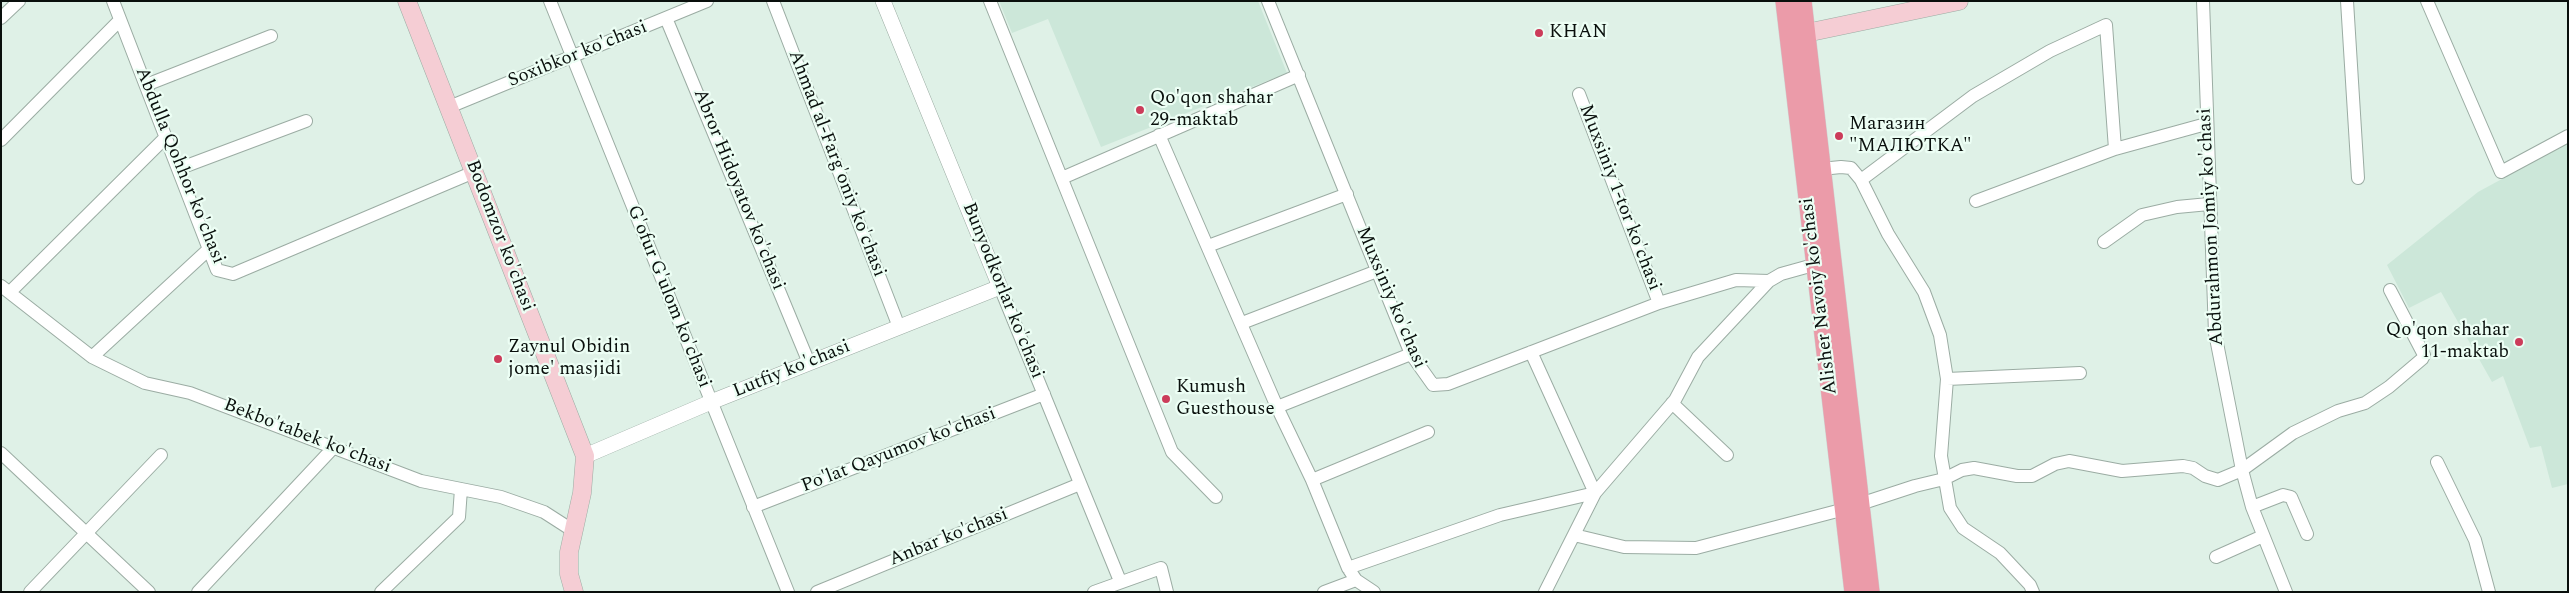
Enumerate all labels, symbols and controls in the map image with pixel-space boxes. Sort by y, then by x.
street label: Soxibkor ko'chasi [505,17,651,93]
place label: KHAN [1549,22,1607,44]
marker: KHAN [1533,27,1545,39]
street label: Ahmad al-Farg'oniy ko'chasi [782,47,890,281]
street label: Abdulla Qohhor ko'chasi [129,64,229,268]
street label: Abror Hidoyatov ko'chasi [687,86,789,294]
place label: Qo'qon shahar 29-maktab [1150,88,1273,132]
street label: Muxsiniy 1-tor ko'chasi [1573,102,1665,294]
marker: Qo'qon shahar 29-maktab [1134,104,1146,116]
street label: Abdurahmon Jomiy ko'chasi [2194,107,2230,347]
place label: Магазин "МАЛЮТКА" [1849,114,1972,158]
marker: Магазин "МАЛЮТКА" [1833,130,1845,142]
street label: Bodomzor ko'chasi [460,157,538,315]
street label: Alisher Navoiy ko'chasi [1797,196,1843,396]
street label: Bunyodkorlar ko'chasi [956,200,1048,382]
street label: G'ofur G'ulom ko'chasi [621,202,715,392]
street label: Muxsiniy ko'chasi [1350,224,1430,372]
place label: Qo'qon shahar 11-maktab [2386,320,2509,364]
street label: Lutfiy ko'chasi [730,336,854,404]
marker: Qo'qon shahar 11-maktab [2513,336,2525,348]
place label: Zaynul Obidin jome' masjidi [508,337,630,381]
marker: Zaynul Obidin jome' masjidi [492,353,504,365]
place label: Kumush Guesthouse [1176,377,1275,421]
marker: Kumush Guesthouse [1160,393,1172,405]
street label: Bekbo'tabek ko'chasi [220,394,394,480]
street label: Po'lat Qayumov ko'chasi [798,403,1000,499]
street label: Anbar ko'chasi [886,504,1012,572]

